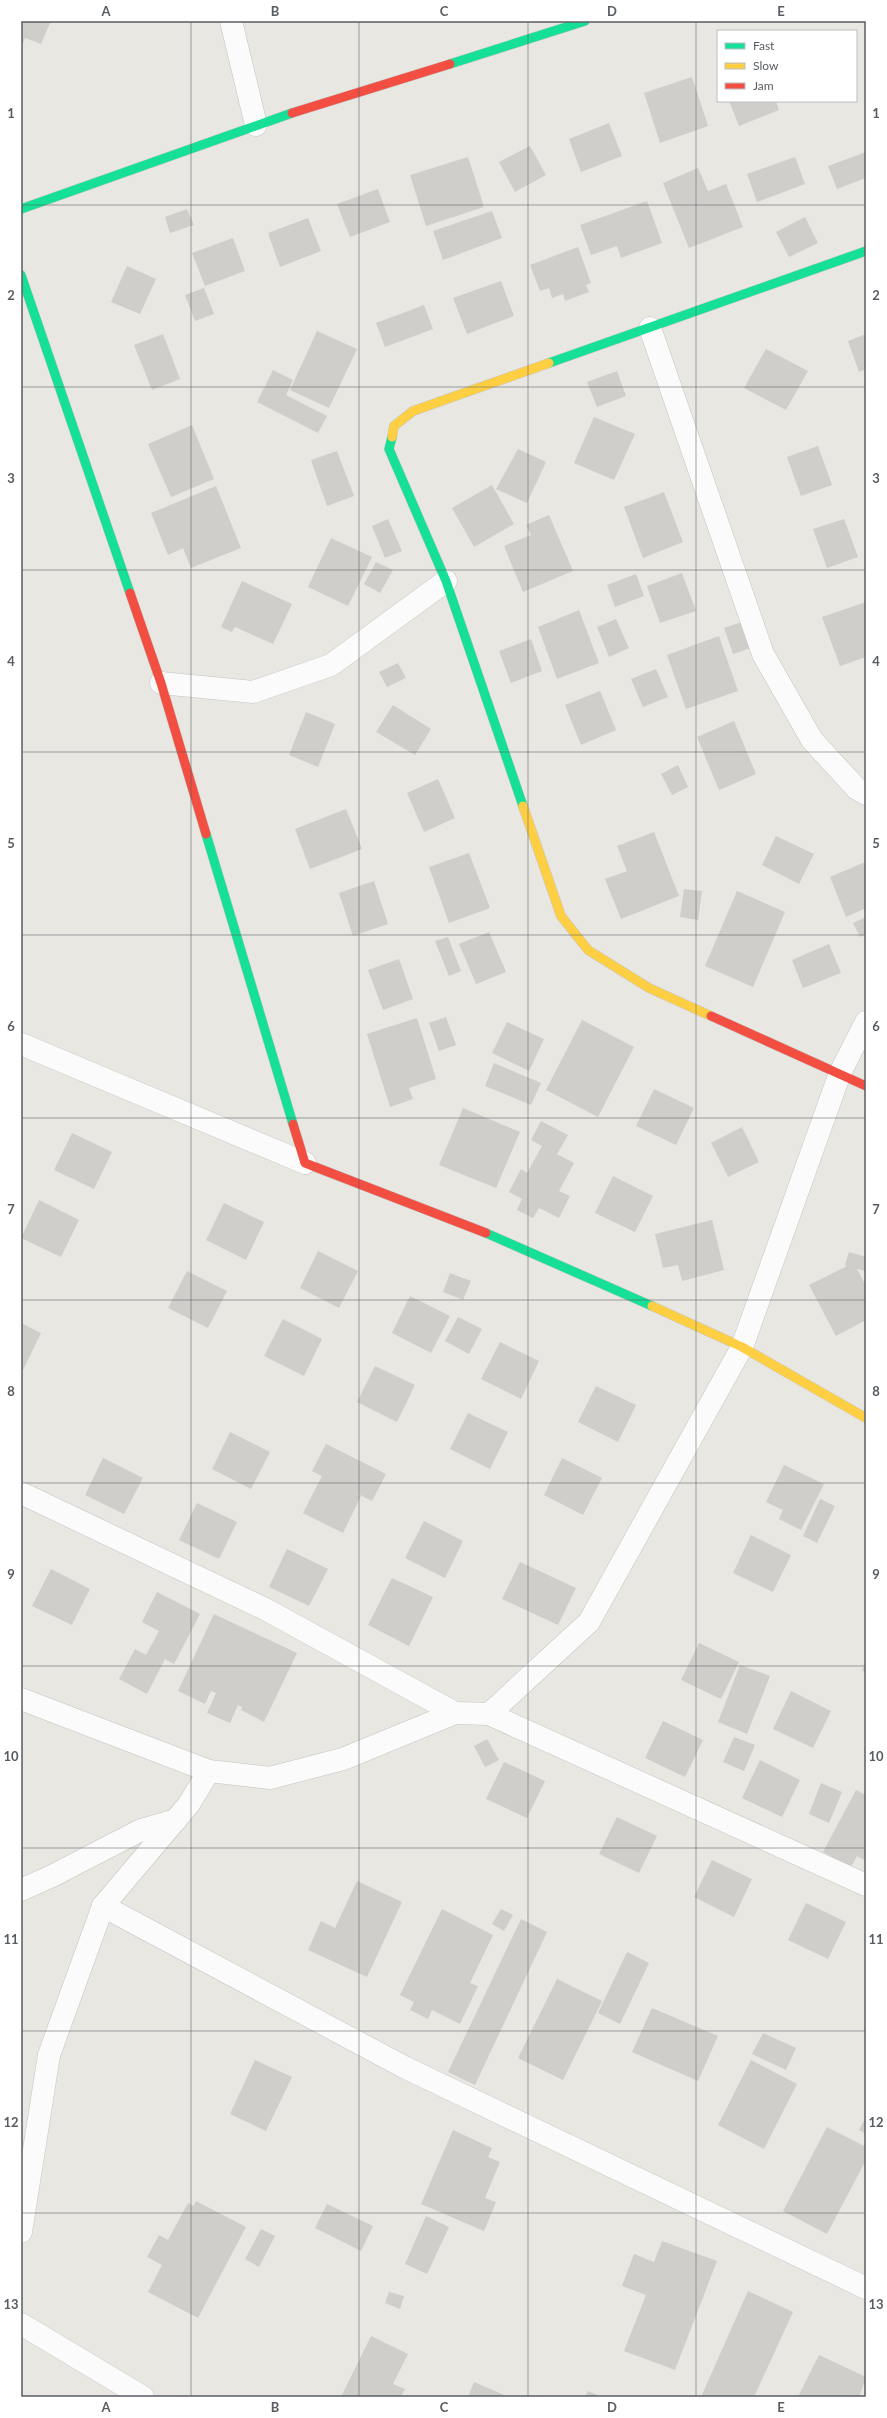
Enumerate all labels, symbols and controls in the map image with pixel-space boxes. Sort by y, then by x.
text: A [100,3,111,19]
text: B [271,3,280,19]
text: C [440,3,449,19]
text: D [607,3,617,19]
text: E [777,3,785,19]
legend [717,30,857,102]
text: Fast [753,38,775,53]
text: Slow [753,58,779,73]
text: Jam [753,78,774,93]
text: 1 [7,105,15,121]
text: 1 [872,105,880,121]
text: 2 [7,287,15,303]
text: 2 [872,287,880,303]
text: 3 [7,470,15,486]
text: 3 [872,470,880,486]
text: 4 [7,653,15,669]
text: 4 [872,653,880,669]
text: 5 [7,835,15,851]
text: 5 [872,835,880,851]
text: 6 [7,1018,15,1034]
text: 6 [872,1018,880,1034]
text: 7 [7,1201,15,1217]
text: 7 [872,1201,880,1217]
text: 8 [7,1383,15,1399]
text: 8 [872,1383,880,1399]
text: 9 [7,1566,15,1582]
text: 9 [872,1566,880,1582]
text: 10 [3,1748,19,1764]
text: 10 [868,1748,884,1764]
text: 11 [3,1931,19,1947]
text: 11 [868,1931,884,1947]
text: 12 [3,2114,19,2130]
text: 12 [868,2114,884,2130]
text: 13 [3,2296,19,2312]
text: 13 [868,2296,884,2312]
text: A [100,2399,111,2415]
text: B [271,2399,280,2415]
text: C [440,2399,449,2415]
text: D [607,2399,617,2415]
text: E [777,2399,785,2415]

